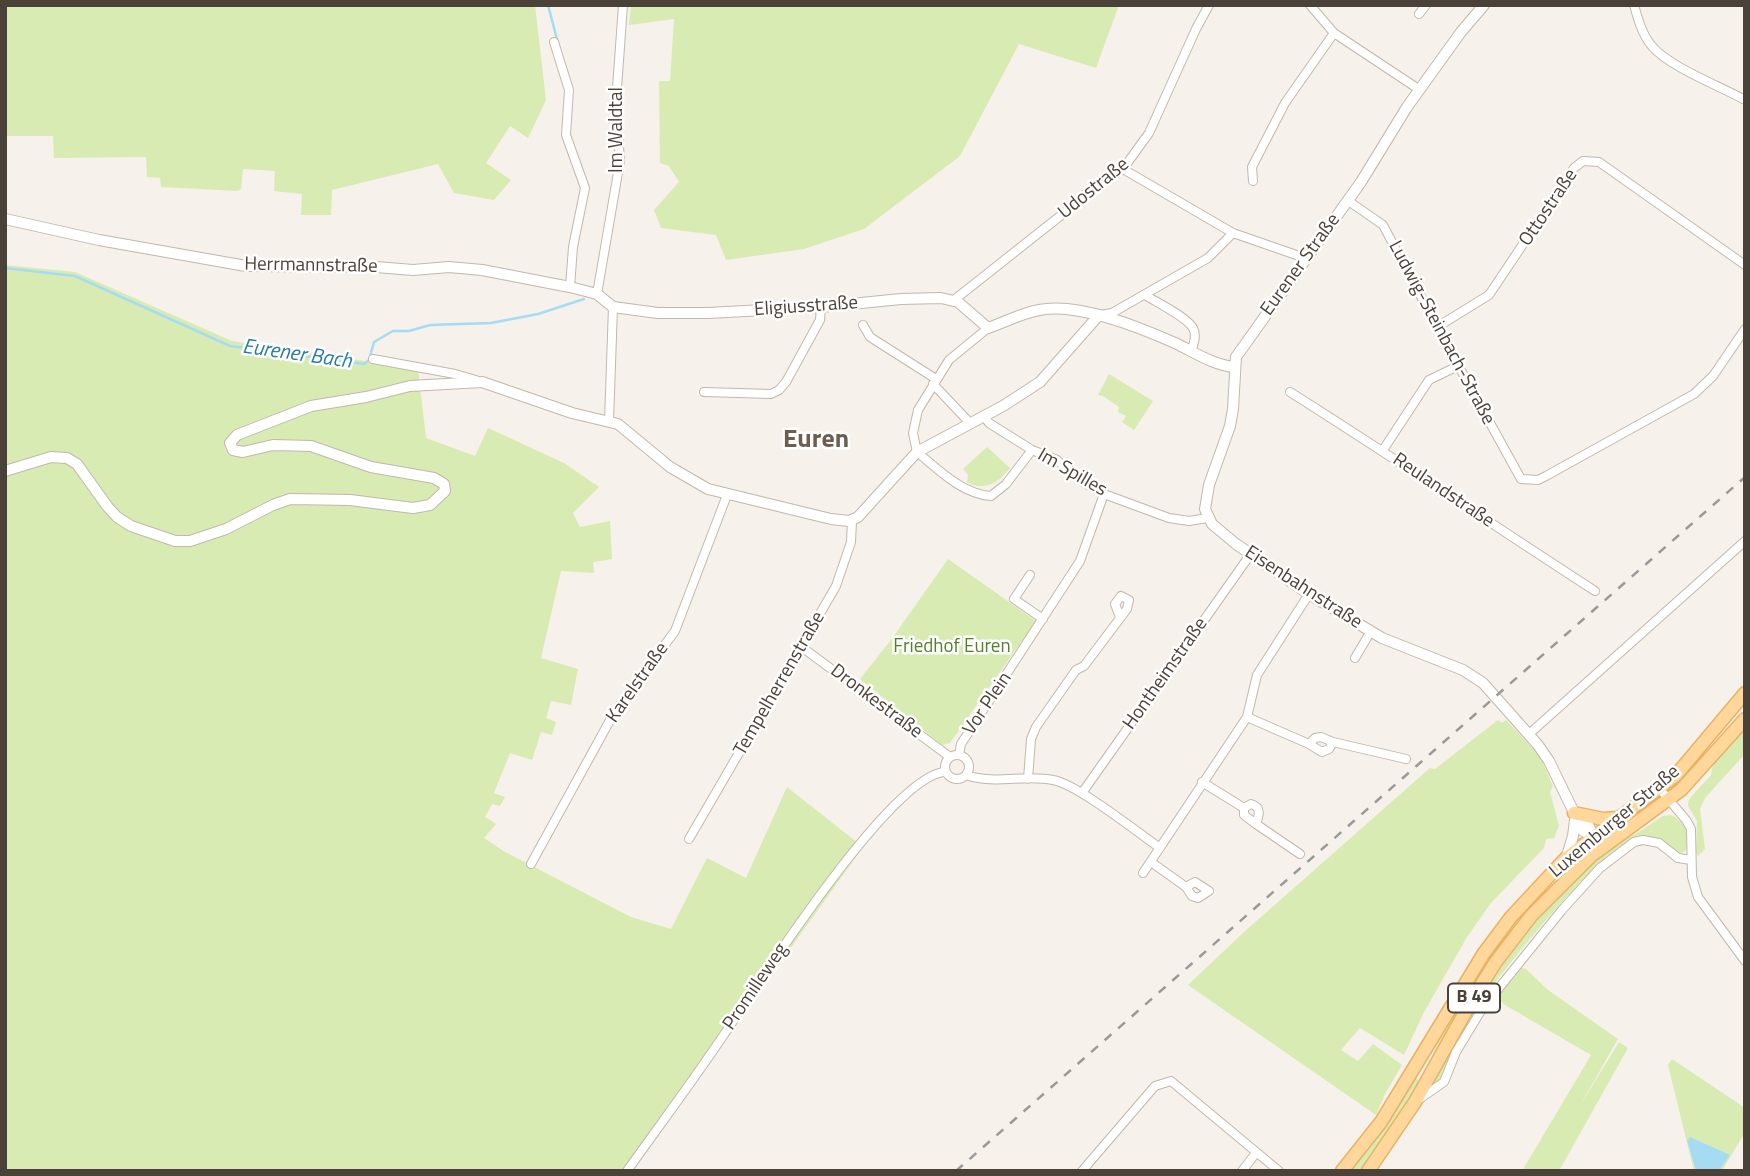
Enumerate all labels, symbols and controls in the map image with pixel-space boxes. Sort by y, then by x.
street label: Im Waldtal [606,87,628,173]
street label: Udostraße [1054,154,1134,224]
street label: Ottostraße [1515,165,1583,251]
street label: Eurener Straße [1256,210,1346,320]
street label: Ludwig-Steinbach-Straße [1383,237,1499,429]
street label: Herrmannstraße [244,253,378,279]
street label: Eligiusstraße [753,292,859,322]
water label: Eurener Bach [241,335,353,375]
district label: Euren [783,425,849,457]
street label: Im Spilles [1033,444,1111,502]
street label: Reulandstraße [1388,449,1498,533]
street label: Eisenbahnstraße [1240,542,1366,634]
street label: Tempelherrenstraße [730,608,830,760]
street label: Hontheimstraße [1119,614,1213,734]
park label: Friedhof Euren [893,636,1011,658]
street label: Karelstraße [602,638,674,728]
street label: Dronkestraße [825,660,927,744]
street label: Vor Plein [959,668,1017,740]
street label: Luxemburger Straße [1545,761,1685,883]
street label: Promilleweg [719,939,793,1035]
road number: B 49 [1448,984,1500,1013]

